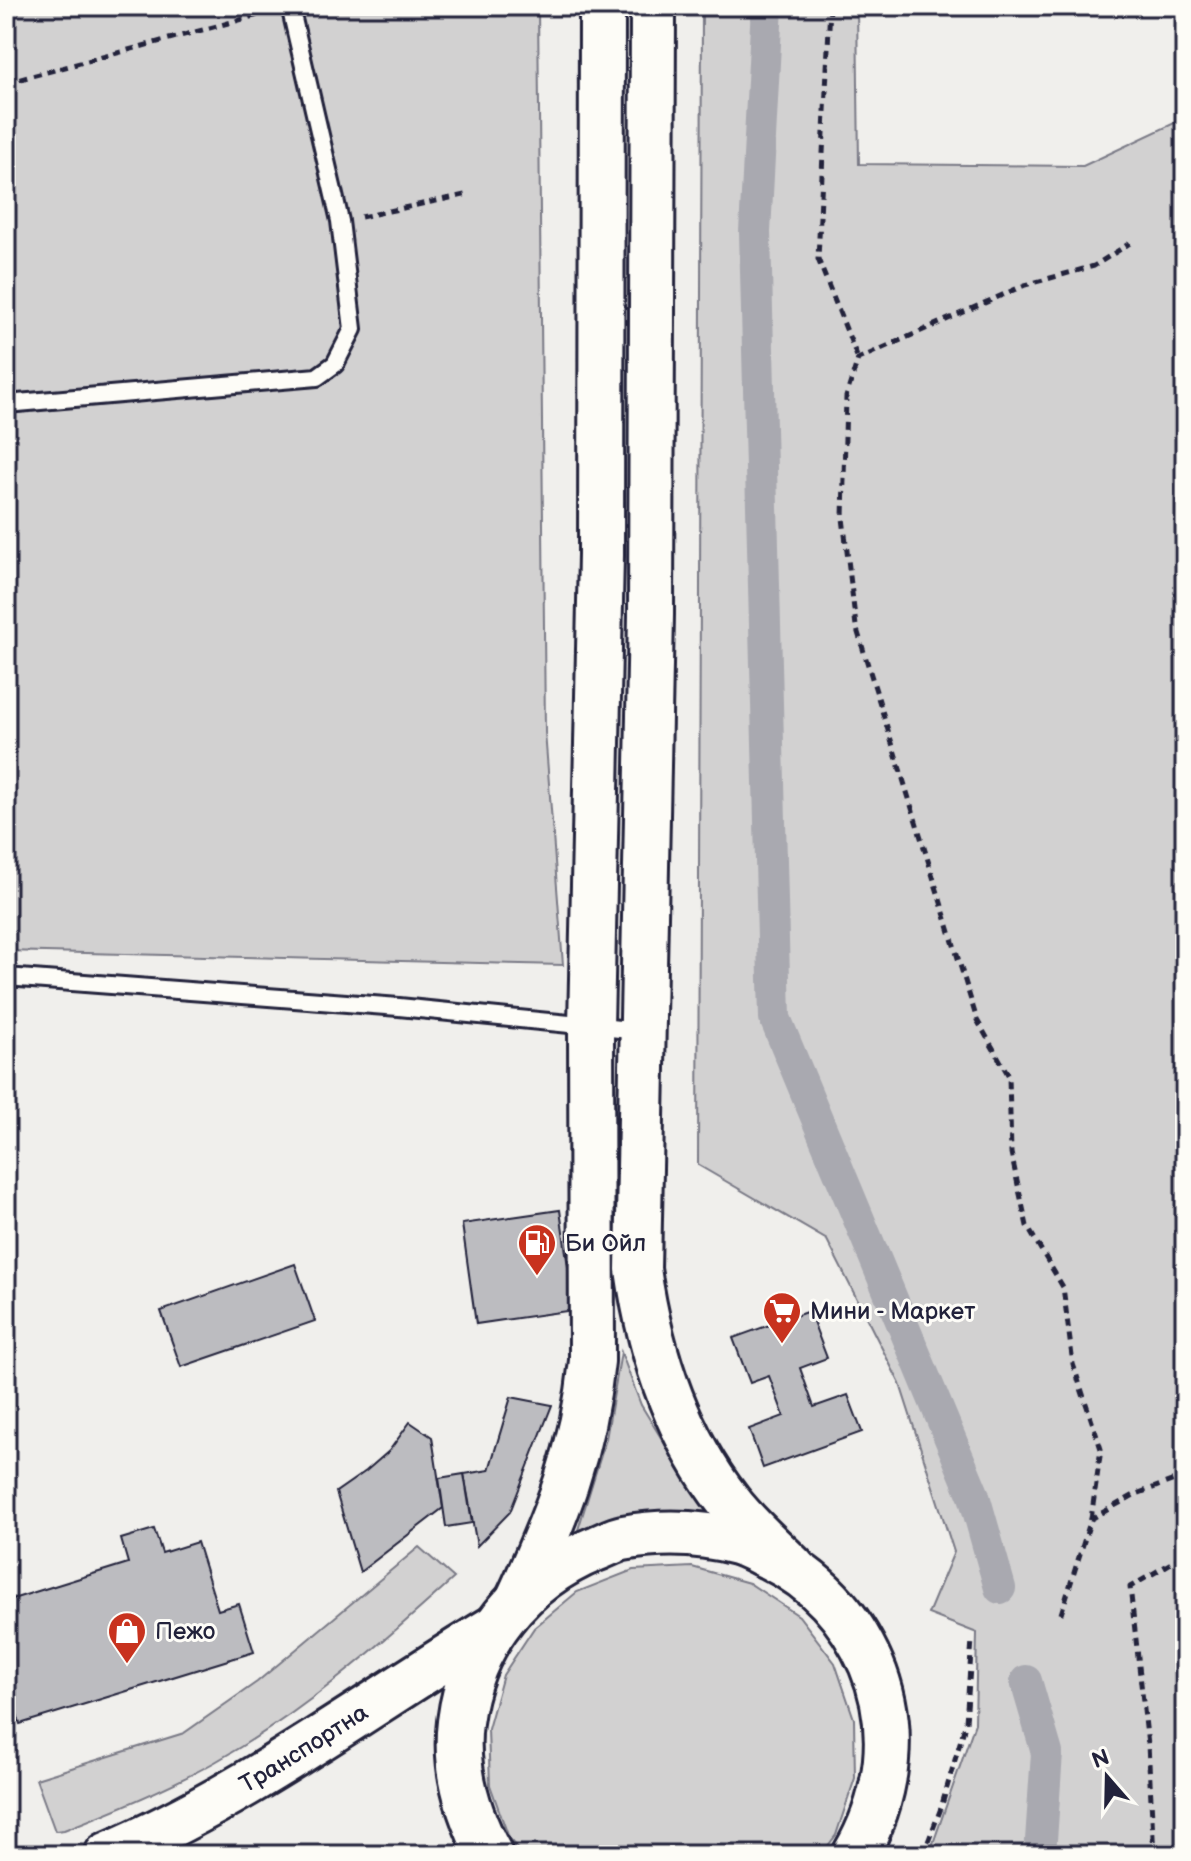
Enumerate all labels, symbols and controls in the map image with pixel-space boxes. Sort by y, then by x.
fuel station icon: Би Ойл [516,1222,558,1277]
place label: Би Ойл [565,1229,646,1258]
supermarket icon: Мини - Маркет [761,1290,803,1345]
place label: Мини - Маркет [810,1297,975,1326]
shop icon: Пежо [106,1610,148,1665]
place label: Пежо [155,1617,215,1646]
street label: Транспортна [235,1698,373,1799]
north arrow [1067,1737,1147,1817]
text: N [1088,1744,1113,1775]

